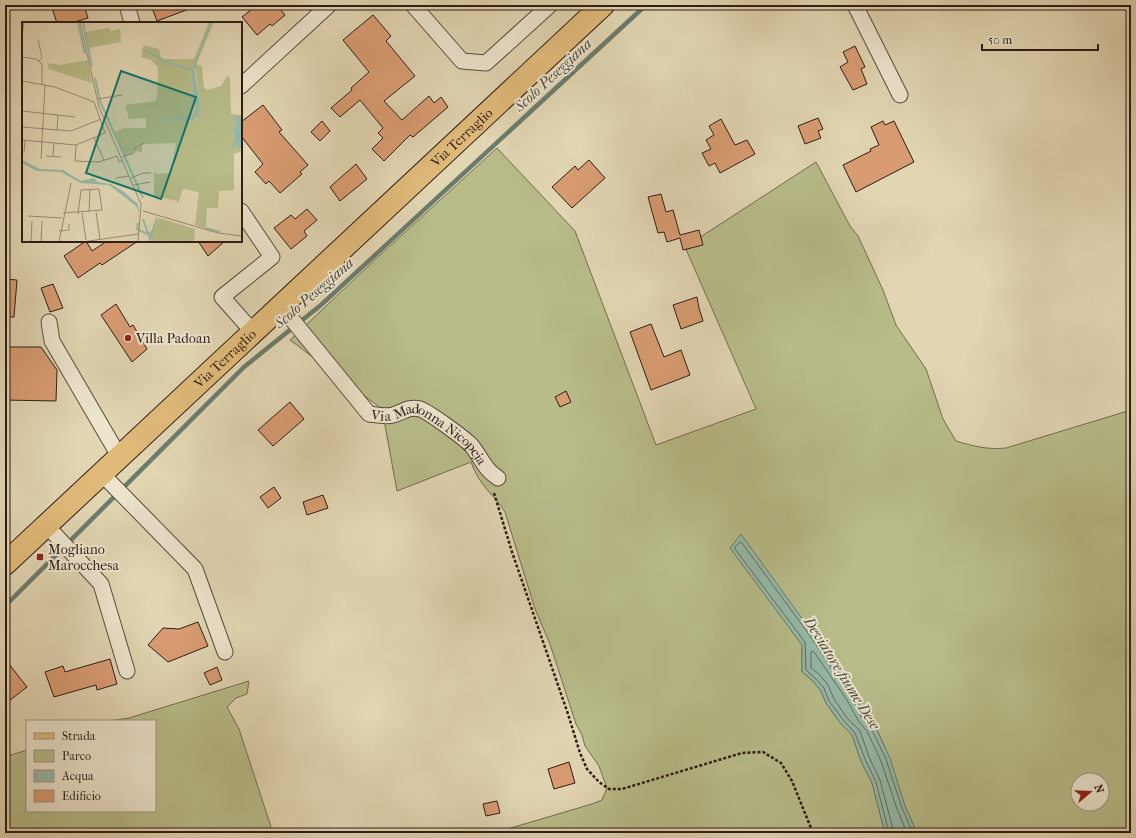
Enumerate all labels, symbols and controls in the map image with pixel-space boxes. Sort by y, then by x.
inset map [22,22,242,242]
scale bar [982,26,1098,52]
text: 50 m [988,33,1012,47]
water label: Scolo Peseggiana [510,35,596,116]
street label: Via Terraglio [427,104,497,171]
water label: Scolo Peseggiana [270,254,357,333]
street label: Via Terraglio [190,326,260,393]
place label: Villa Padoan [135,330,211,347]
marker: Villa Padoan [123,333,133,343]
street label: Via Madonna Nicopeja [369,400,490,469]
place label: Mogliano Marocchesa [48,541,119,574]
marker: Mogliano Marocchesa [35,552,45,562]
water label: Deviatore fiume Dese [799,612,885,734]
legend [26,720,156,812]
text: Strada [62,729,96,743]
text: Parco [62,749,91,763]
text: Acqua [61,769,94,783]
north arrow [1070,772,1110,812]
text: N [1091,783,1107,796]
text: Edificio [62,789,101,803]

